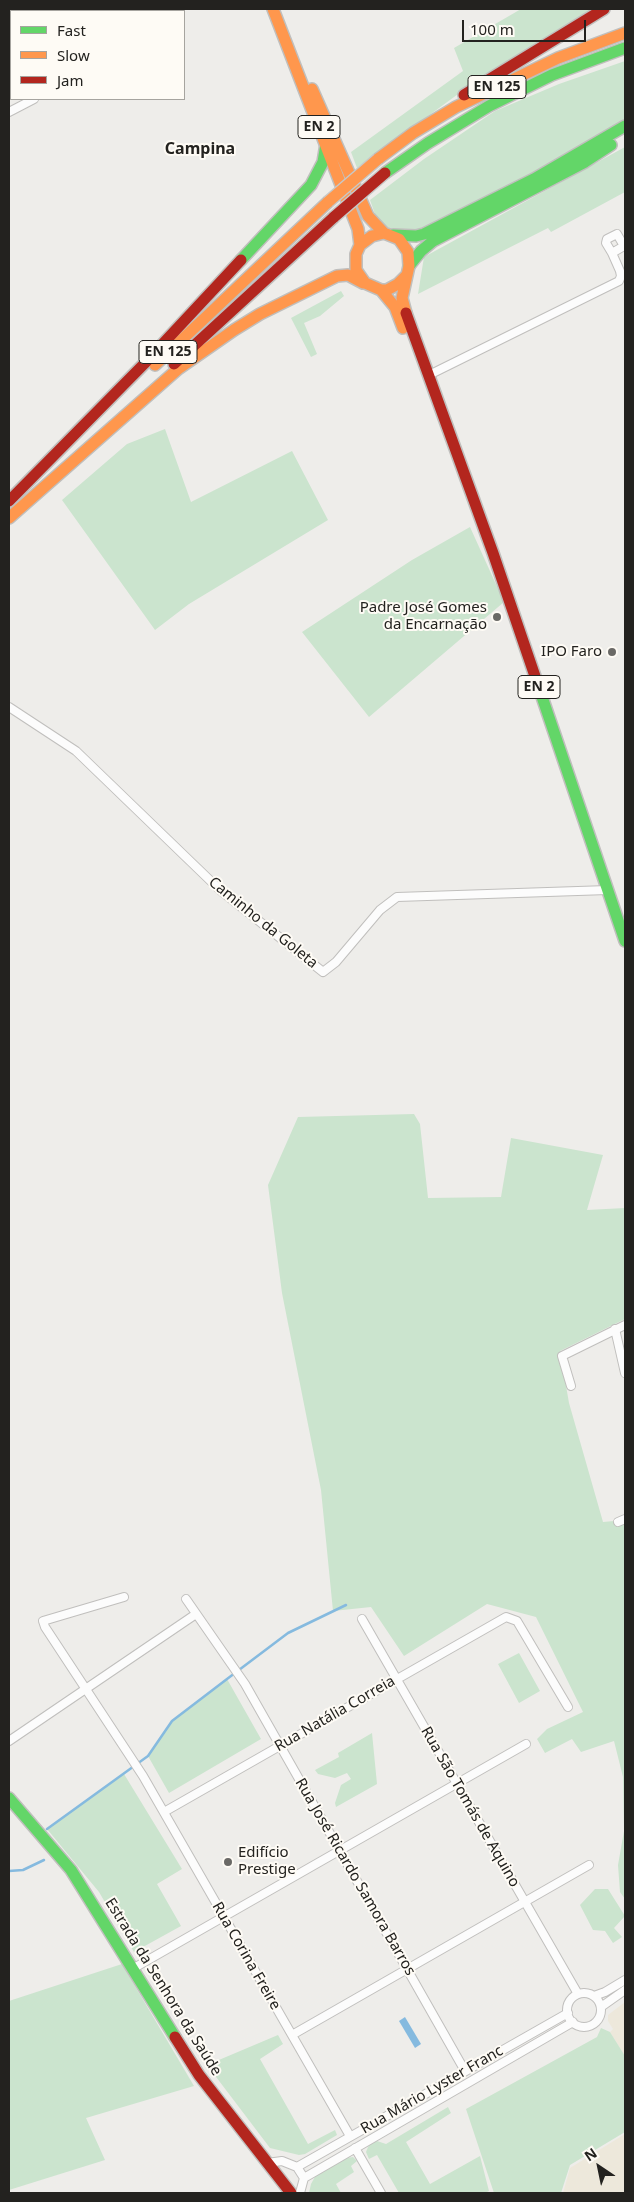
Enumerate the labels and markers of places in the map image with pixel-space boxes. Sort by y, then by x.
place label: Padre José Gomes da Encarnação [360,599,487,634]
marker: Padre José Gomes da Encarnação [491,611,503,623]
place label: IPO Faro [541,643,602,661]
marker: IPO Faro [606,646,618,658]
place label: Edifício Prestige [238,1844,296,1879]
marker: Edifício Prestige [222,1856,234,1868]

